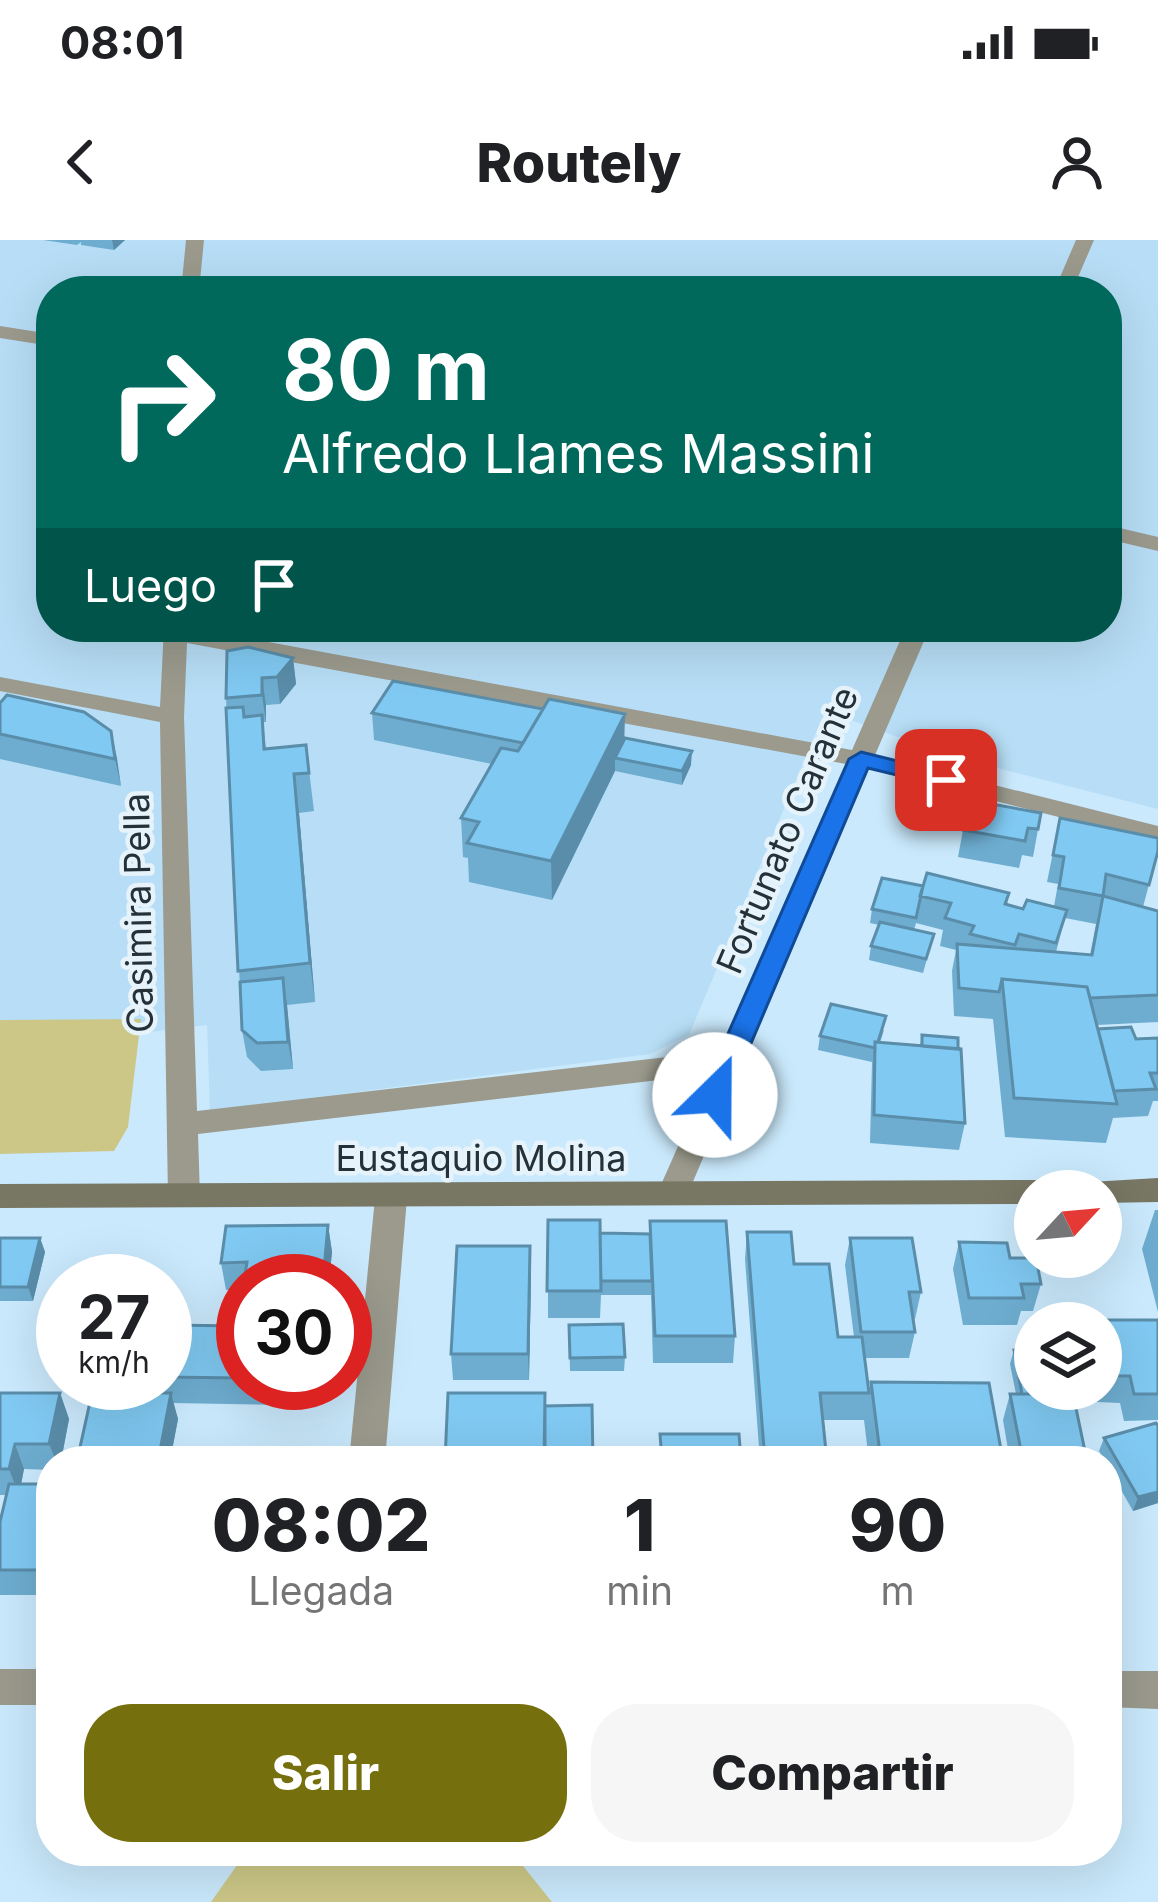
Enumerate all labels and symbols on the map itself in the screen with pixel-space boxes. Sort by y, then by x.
street label: Fortunato Carante [707,680,867,980]
pin [895,729,997,831]
street label: Casimira Pella [114,793,162,1033]
position arrow [652,1032,778,1158]
street label: Eustaquio Molina [336,1136,626,1180]
north arrow [1014,1170,1122,1278]
speed limit sign: 30 [216,1254,372,1410]

